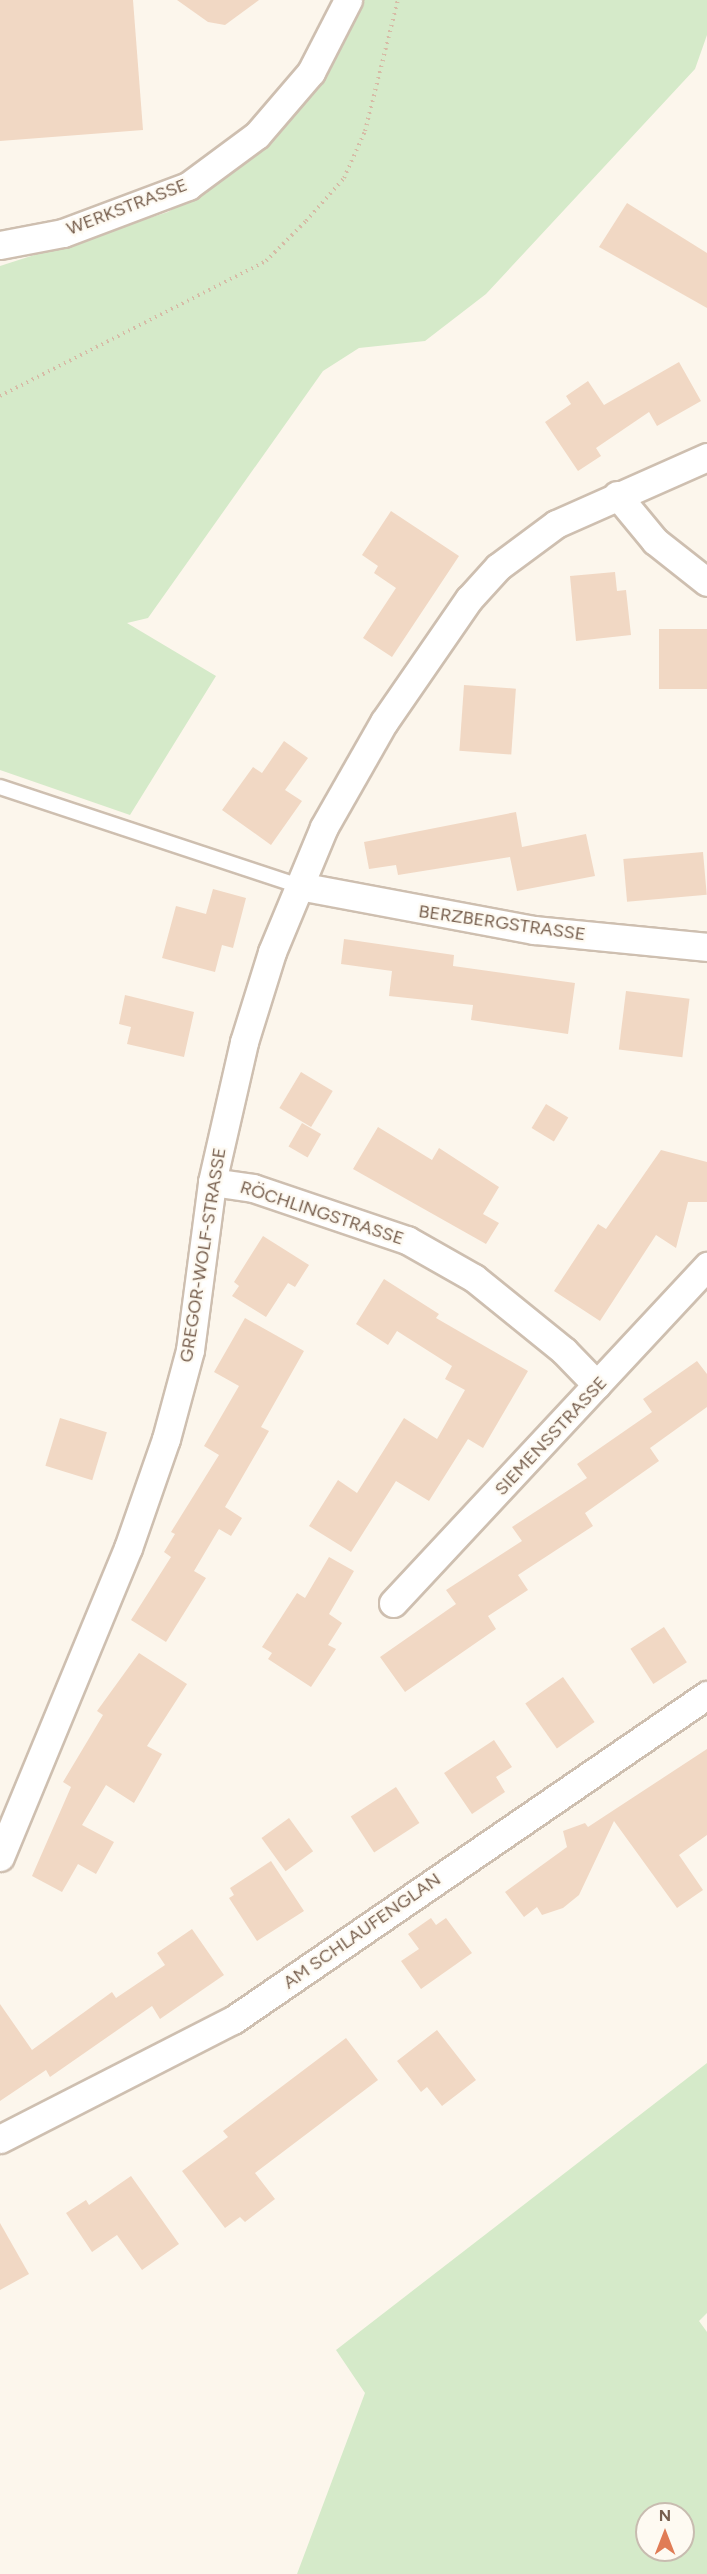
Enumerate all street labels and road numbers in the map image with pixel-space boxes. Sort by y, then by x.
street label: WERKSTRASSE [64,174,190,240]
street label: BERZBERGSTRASSE [417,901,587,945]
street label: GREGOR-WOLF-STRASSE [175,1146,231,1364]
street label: RÖCHLINGSTRASSE [237,1176,407,1250]
street label: SIEMENSSTRASSE [490,1372,612,1500]
street label: AM SCHLAUFENGLAN [279,1868,445,1994]

